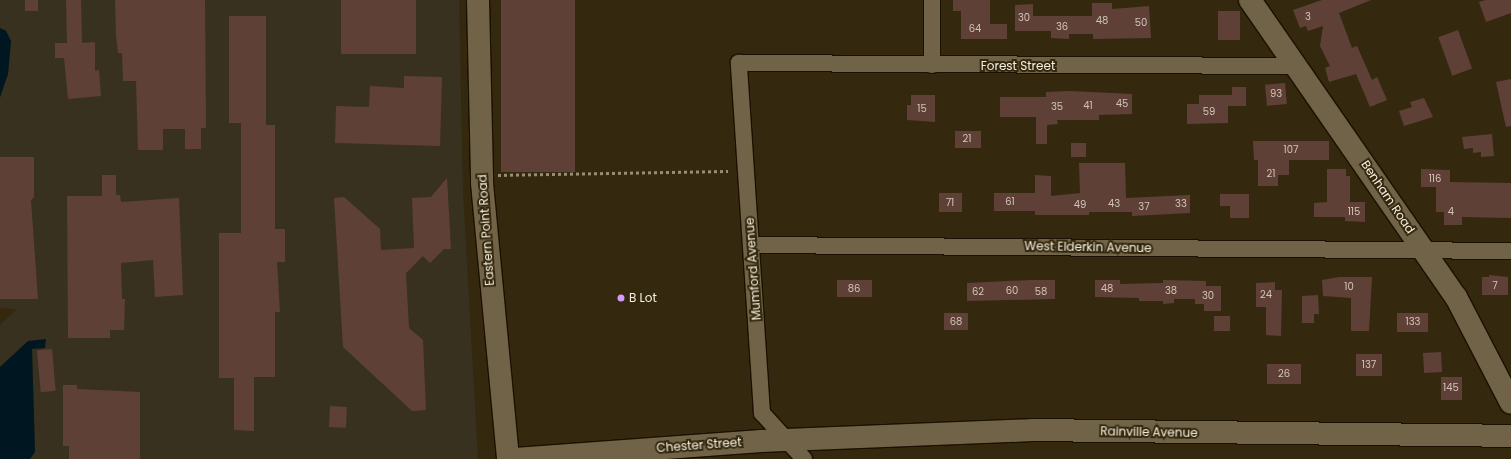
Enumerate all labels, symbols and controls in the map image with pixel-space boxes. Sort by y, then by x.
house number: 3 [1305,11,1311,23]
house number: 30 [1018,12,1030,24]
house number: 48 [1096,15,1108,27]
house number: 50 [1135,17,1147,29]
house number: 36 [1056,21,1068,33]
house number: 64 [969,23,981,35]
street label: Forest Street [981,59,1055,73]
house number: 93 [1270,88,1282,100]
house number: 45 [1116,98,1128,110]
house number: 41 [1083,100,1093,112]
house number: 35 [1051,101,1063,113]
house number: 15 [917,103,927,115]
house number: 59 [1203,106,1215,118]
house number: 21 [963,133,971,145]
house number: 107 [1284,144,1298,156]
street label: Benham Road [1358,158,1418,236]
house number: 21 [1267,168,1275,180]
house number: 116 [1429,173,1441,185]
street label: Eastern Point Road [475,174,497,286]
house number: 61 [1005,196,1015,208]
house number: 71 [946,197,954,209]
house number: 43 [1108,198,1120,210]
house number: 33 [1175,198,1187,210]
house number: 49 [1074,199,1086,211]
house number: 37 [1138,201,1150,213]
house number: 115 [1348,206,1360,218]
house number: 4 [1448,206,1454,218]
street label: Mumford Avenue [742,217,764,321]
street label: West Elderkin Avenue [1024,239,1152,255]
house number: 7 [1492,280,1498,292]
house number: 10 [1344,281,1354,293]
house number: 86 [848,283,860,295]
house number: 48 [1101,283,1113,295]
house number: 60 [1006,285,1018,297]
house number: 38 [1165,285,1177,297]
house number: 62 [972,286,984,298]
house number: 58 [1035,286,1047,298]
house number: 24 [1260,289,1272,301]
house number: 30 [1202,290,1214,302]
place label: B Lot [629,291,657,305]
marker: B Lot [616,293,626,303]
house number: 68 [950,316,962,328]
house number: 133 [1406,316,1420,328]
house number: 137 [1362,359,1376,371]
house number: 26 [1278,368,1290,380]
house number: 145 [1443,382,1459,394]
street label: Rainville Avenue [1100,424,1198,440]
street label: Chester Street [656,435,742,455]

